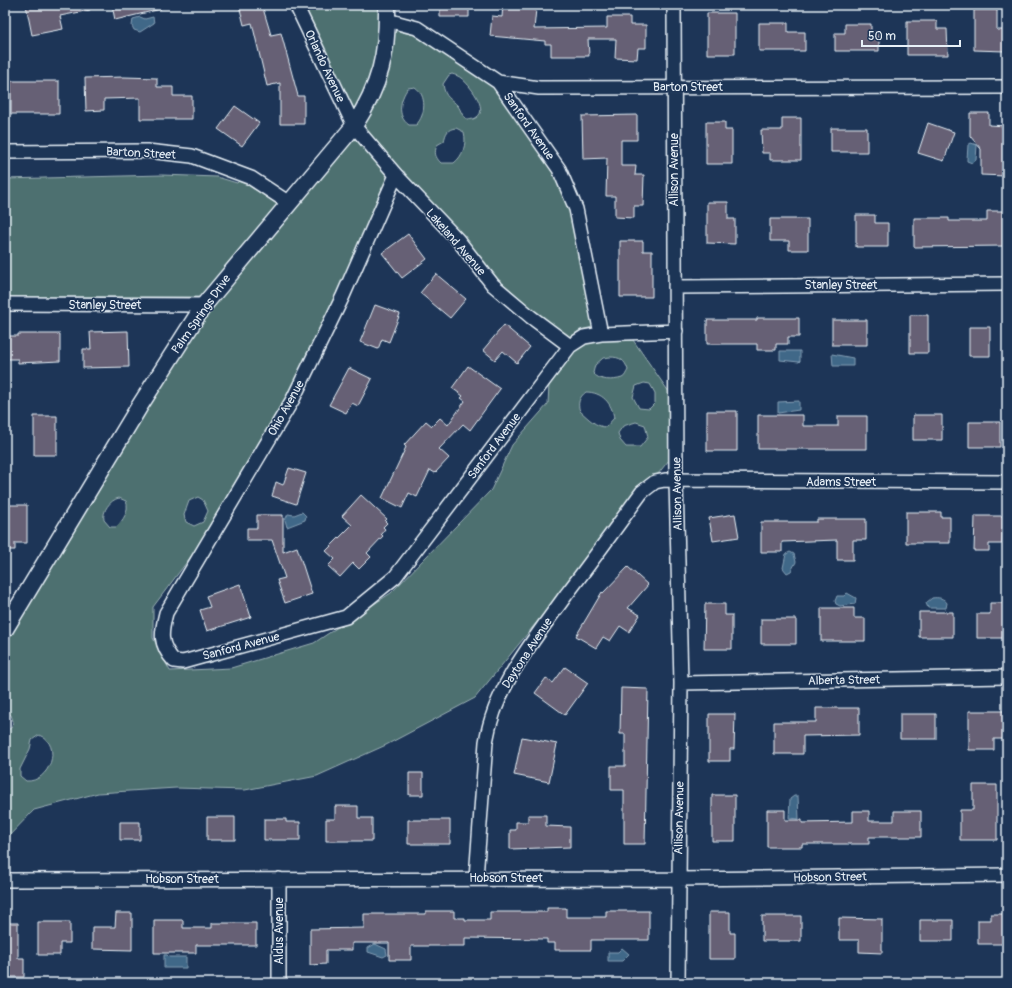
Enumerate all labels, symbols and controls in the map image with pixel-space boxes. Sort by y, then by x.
scale bar [862,22,960,48]
street label: Orlando Avenue [301,28,348,105]
text: 50 m [868,29,896,44]
street label: Barton Street [653,80,723,95]
street label: Sanford Avenue [500,90,557,163]
street label: Allison Avenue [667,133,682,207]
street label: Barton Street [106,144,176,163]
street label: Lakeland Avenue [423,206,489,279]
street label: Palm Springs Drive [169,272,234,357]
street label: Stanley Street [805,278,878,293]
street label: Stanley Street [69,298,142,313]
street label: Ohio Avenue [265,378,308,439]
street label: Sanford Avenue [465,410,524,482]
street label: Allison Avenue [669,457,686,531]
street label: Adams Street [806,475,876,490]
street label: Daytona Avenue [499,615,556,691]
street label: Sanford Avenue [201,629,281,664]
street label: Alberta Street [808,672,880,689]
street label: Allison Avenue [671,781,688,855]
street label: Hobson Street [793,869,867,886]
street label: Hobson Street [469,871,543,886]
street label: Hobson Street [145,872,219,887]
street label: Aldus Avenue [272,897,287,965]

